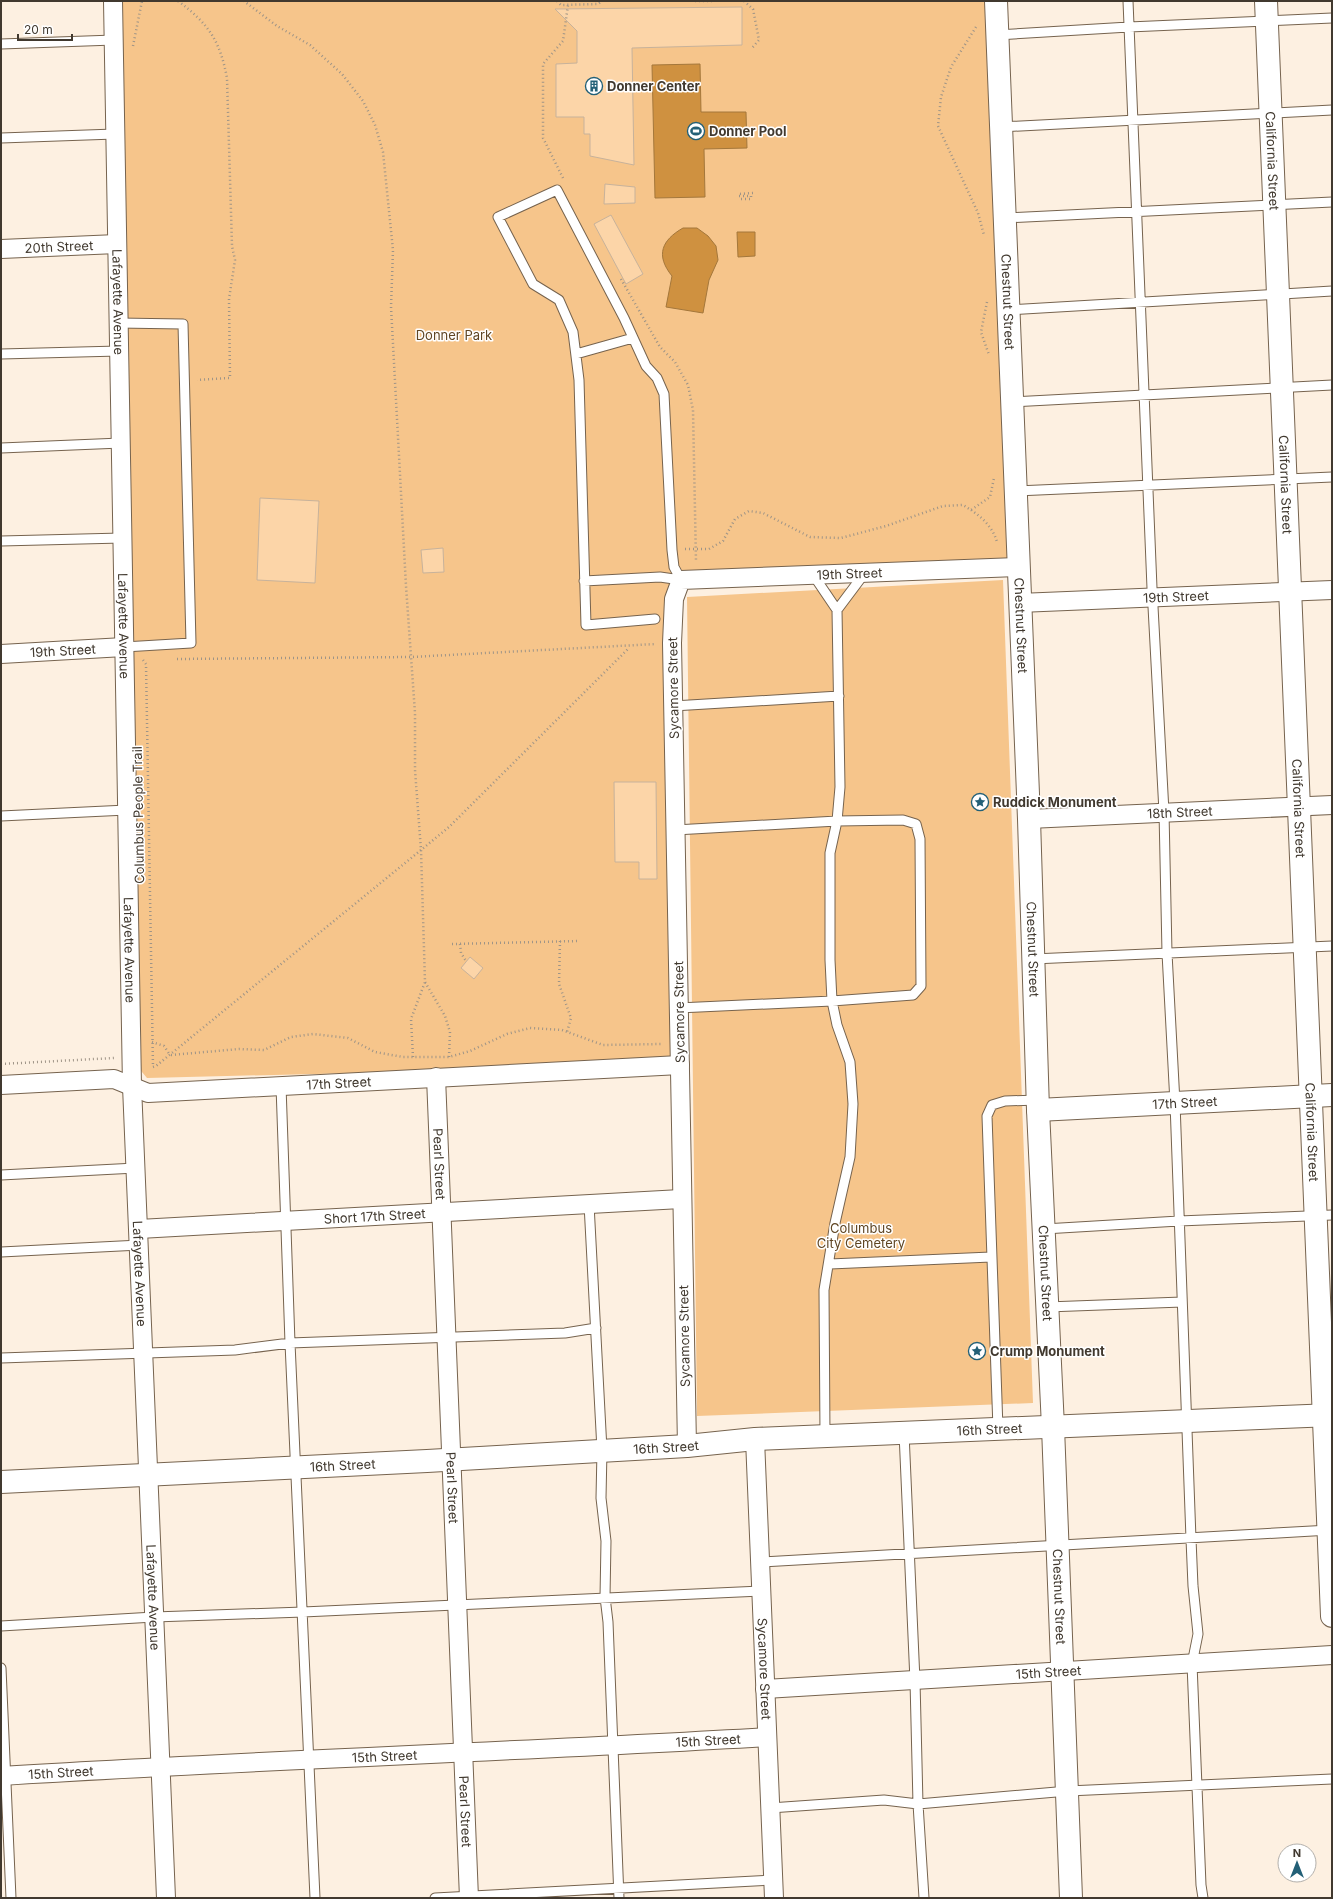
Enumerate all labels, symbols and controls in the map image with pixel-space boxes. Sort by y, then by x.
scale bar [18,16,72,42]
text: 20 m [24,22,53,37]
building icon: Donner Center [584,76,604,96]
place label: Donner Center [607,78,700,94]
street label: California Street [1263,111,1283,211]
sports icon: Donner Pool [686,121,706,141]
place label: Donner Pool [709,123,786,139]
street label: 20th Street [24,237,94,256]
street label: Lafayette Avenue [109,249,127,355]
street label: Chestnut Street [998,253,1018,350]
park label: Donner Park [416,327,492,343]
street label: California Street [1276,435,1296,534]
street label: 19th Street [816,564,883,583]
street label: Lafayette Avenue [115,573,133,679]
street label: Chestnut Street [1011,577,1031,674]
street label: 19th Street [1143,587,1209,606]
street label: Sycamore Street [664,637,682,739]
street label: 19th Street [30,641,96,660]
street label: Columbus People Trail [129,746,147,884]
street label: California Street [1289,759,1309,858]
place icon: Ruddick Monument [970,792,990,812]
place label: Ruddick Monument [993,794,1117,810]
street label: 18th Street [1147,803,1213,822]
street label: Lafayette Avenue [121,897,139,1003]
street label: Chestnut Street [1024,901,1043,997]
street label: Sycamore Street [670,961,688,1063]
street label: 17th Street [306,1073,372,1093]
street label: California Street [1302,1082,1322,1182]
street label: 17th Street [1152,1093,1218,1112]
street label: Pearl Street [430,1128,449,1200]
street label: Short 17th Street [323,1205,426,1227]
street label: Lafayette Avenue [130,1220,150,1327]
park label: Columbus City Cemetery [817,1220,905,1251]
street label: Chestnut Street [1035,1225,1056,1321]
street label: Sycamore Street [675,1285,693,1387]
place icon: Crump Monument [967,1341,987,1361]
place label: Crump Monument [990,1343,1105,1359]
street label: 16th Street [956,1420,1023,1439]
street label: 16th Street [633,1437,700,1457]
street label: Pearl Street [443,1451,462,1524]
street label: 16th Street [309,1456,376,1475]
street label: Lafayette Avenue [143,1544,164,1651]
street label: Chestnut Street [1050,1548,1069,1645]
street label: Sycamore Street [754,1617,775,1720]
street label: 15th Street [1015,1662,1082,1682]
street label: 15th Street [675,1731,741,1750]
street label: 15th Street [351,1747,418,1766]
street label: 15th Street [28,1763,94,1782]
street label: Pearl Street [456,1775,475,1848]
north arrow [1277,1843,1317,1883]
text: N [1293,1846,1301,1860]

